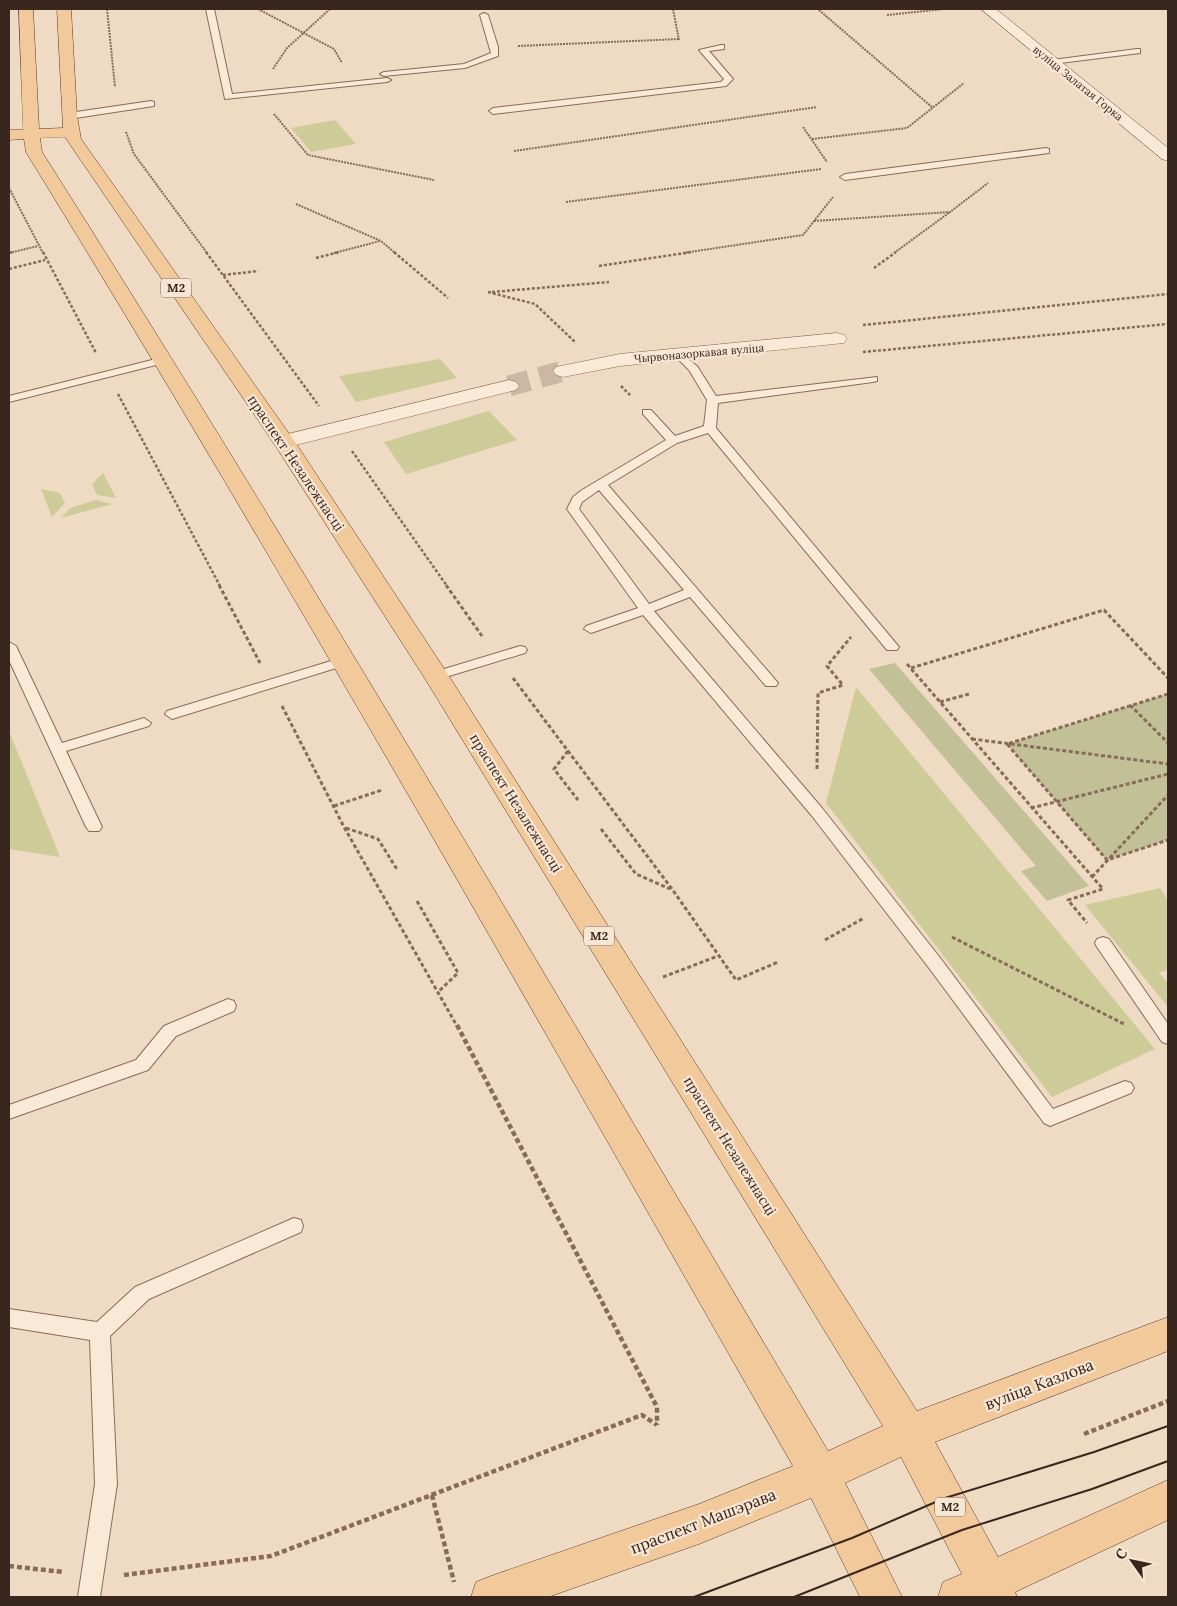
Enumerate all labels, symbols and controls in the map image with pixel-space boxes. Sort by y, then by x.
street label: вуліца Залатая Горка [1030,42,1126,124]
road number: М2 [161,278,191,298]
street label: Чырвоназоркавая вуліца [633,340,765,366]
street label: праспект Незалежнасці [244,391,348,535]
street label: праспект Незалежнасці [466,730,566,876]
road number: М2 [584,926,614,946]
street label: праспект Незалежнасці [680,1073,780,1219]
street label: вуліца Казлова [982,1354,1096,1414]
street label: праспект Машэрава [627,1484,779,1558]
road number: М2 [935,1498,965,1516]
north arrow [1107,1536,1157,1586]
text: С [1111,1545,1131,1563]

